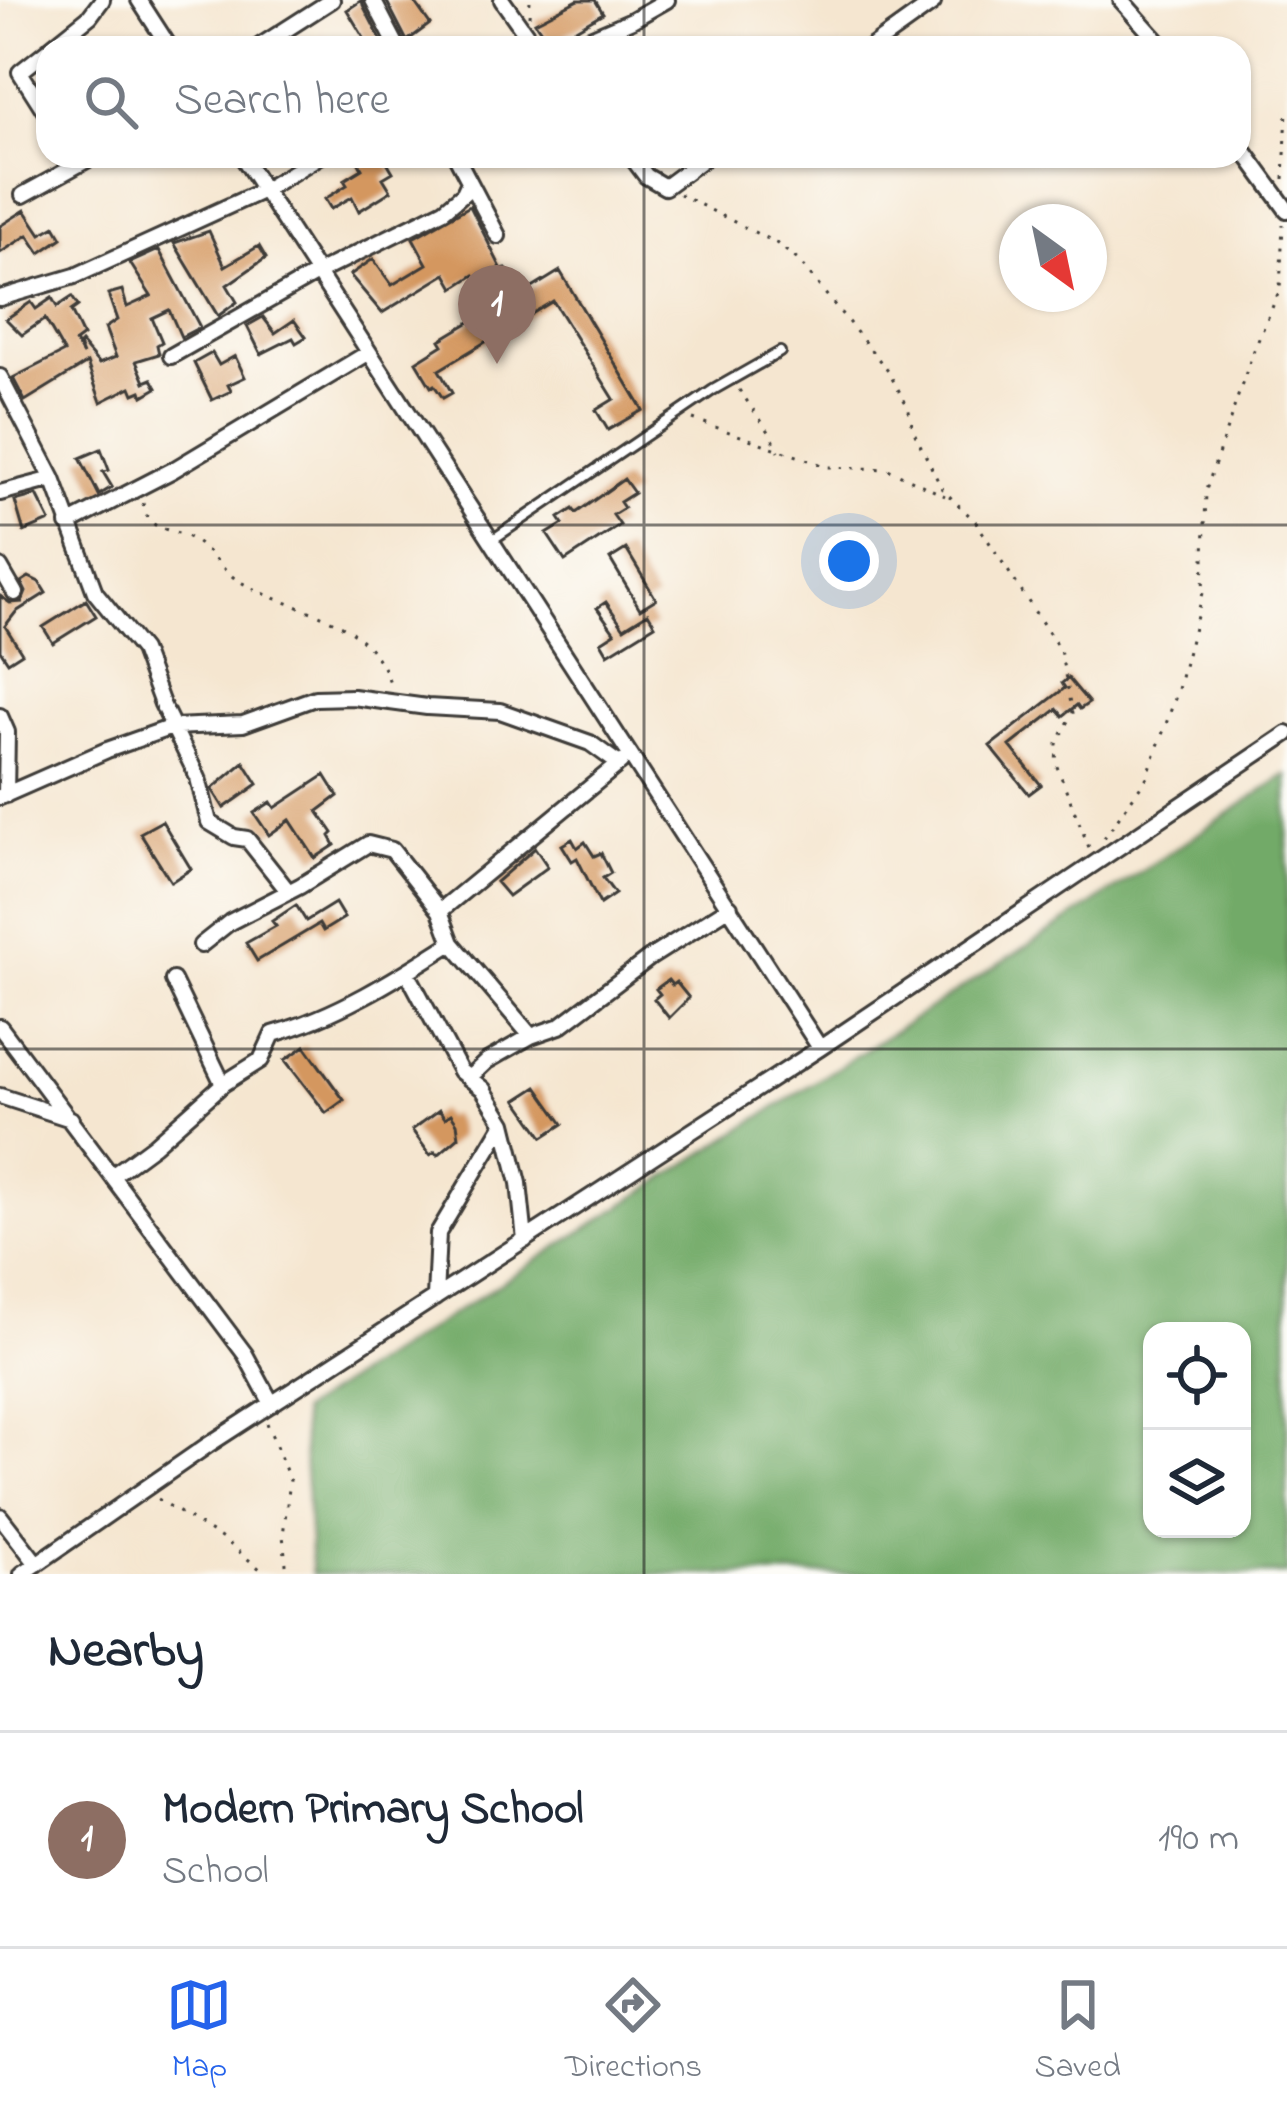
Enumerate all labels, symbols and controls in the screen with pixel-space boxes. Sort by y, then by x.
search box [36,36,1251,168]
icon: search [78,69,144,135]
text: Search here [174,69,390,135]
north arrow [999,204,1107,312]
pin: 1 [458,265,536,364]
your location [819,531,879,591]
map controls [1143,1322,1251,1538]
button: locate [1143,1322,1251,1430]
button: layers [1143,1430,1251,1538]
text: Nearby [48,1615,204,1690]
text: Modern Primary School [162,1778,584,1844]
text: 1 [81,1811,93,1868]
text: 190 m [1158,1811,1239,1868]
text: School [162,1844,269,1901]
tab: Map [166,1972,232,2092]
tab: Directions [565,1972,702,2092]
tab: Saved [1035,1972,1121,2092]

